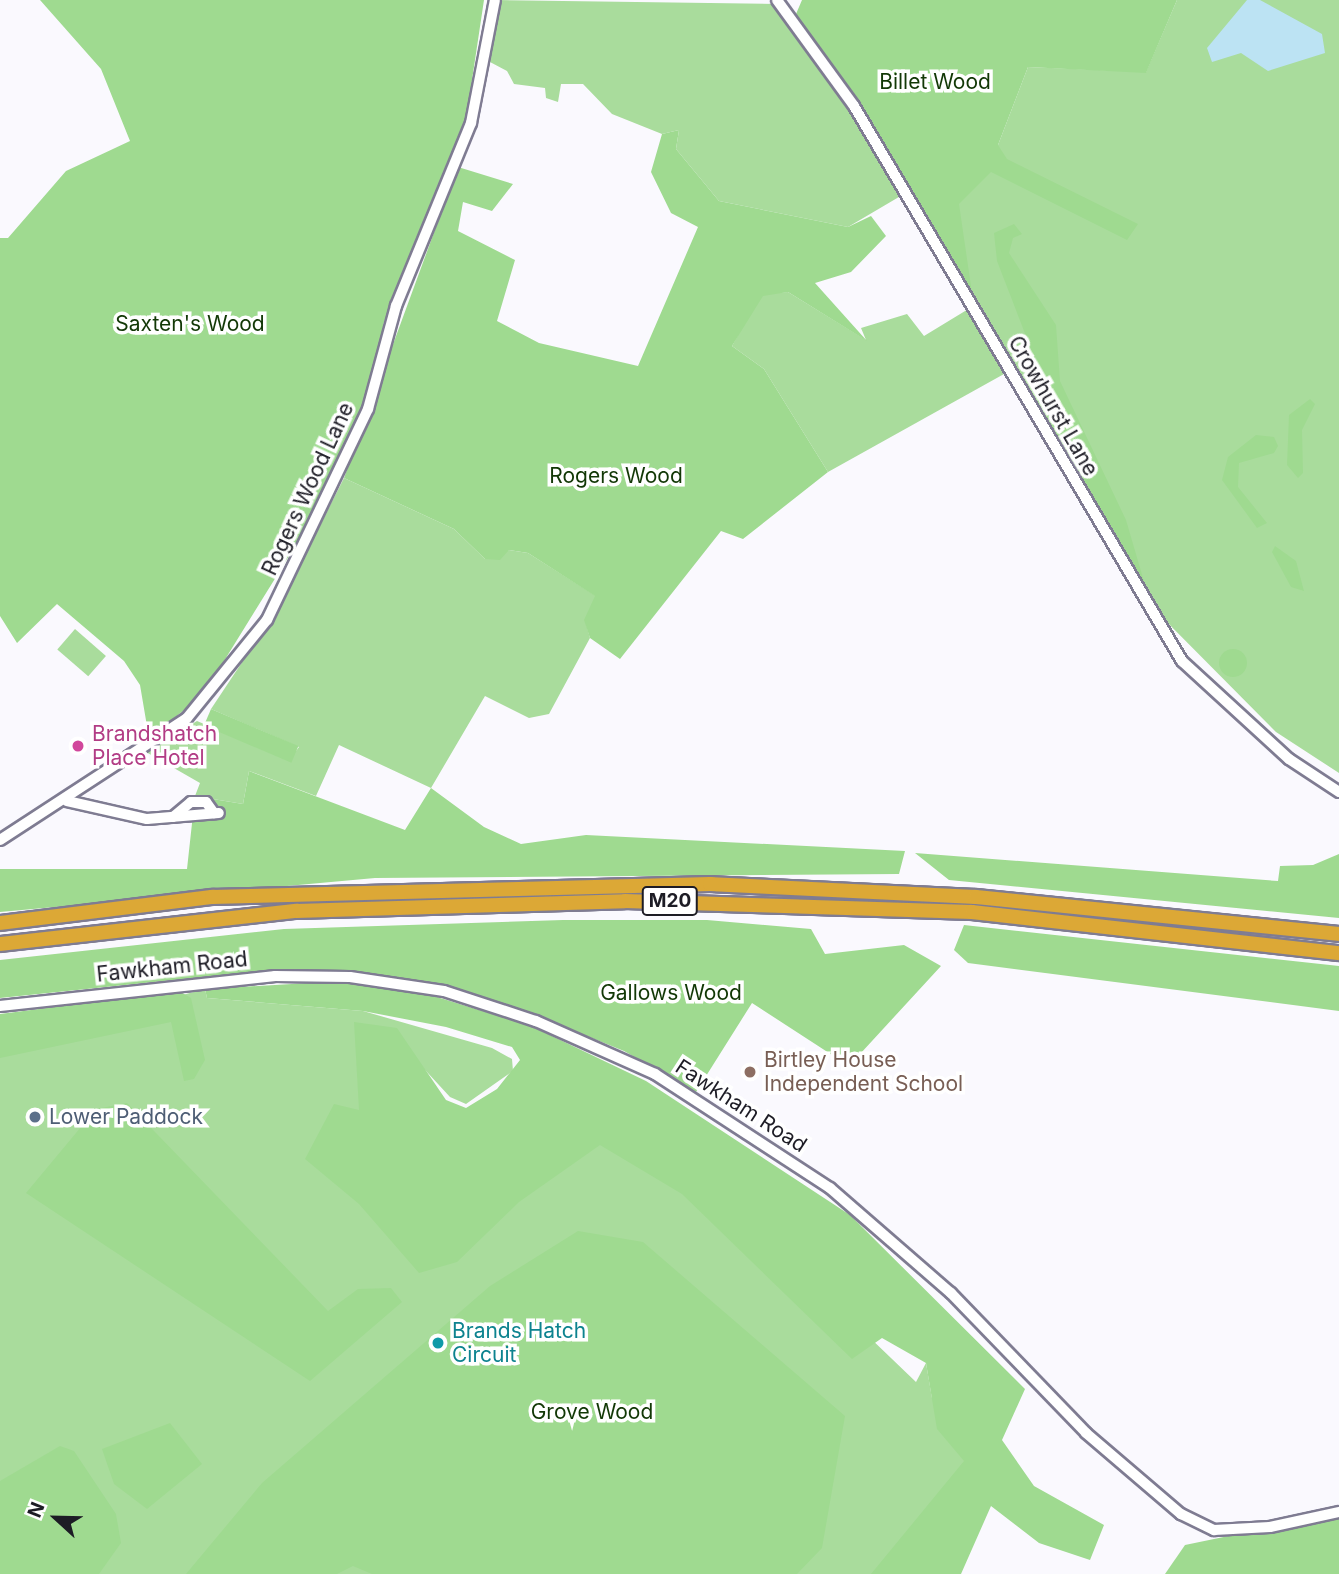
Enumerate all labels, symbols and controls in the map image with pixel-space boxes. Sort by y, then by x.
park label: Billet Wood [879,69,991,95]
park label: Saxten's Wood [115,311,265,337]
street label: Crowhurst Lane [1003,332,1103,480]
street label: Rogers Wood Lane [257,399,359,579]
park label: Rogers Wood [549,463,683,489]
place label: Brandshatch Place Hotel [92,721,217,771]
marker: Brandshatch Place Hotel [70,738,86,754]
road number: M20 [640,886,700,917]
street label: Fawkham Road [95,947,249,987]
park label: Gallows Wood [600,980,742,1006]
place label: Birtley House Independent School [764,1047,963,1097]
street label: Fawkham Road [671,1054,811,1158]
marker: Birtley House Independent School [742,1064,758,1080]
place label: Lower Paddock [49,1104,203,1130]
marker: Lower Paddock [27,1109,43,1125]
place label: Brands Hatch Circuit [452,1318,586,1368]
marker: Brands Hatch Circuit [430,1335,446,1351]
park label: Grove Wood [531,1399,653,1425]
north arrow [21,1483,91,1553]
text: N [23,1499,49,1521]

